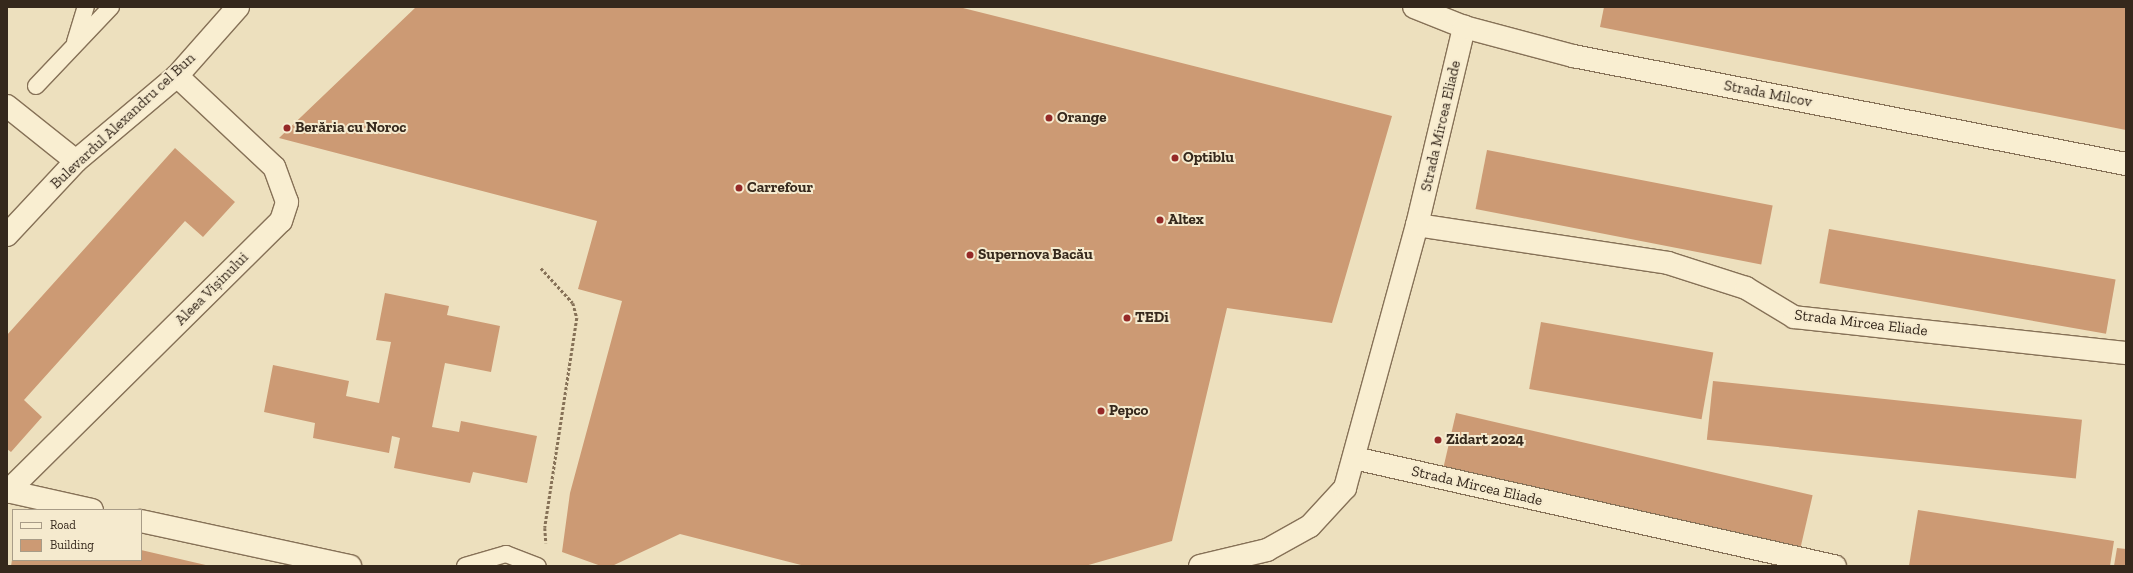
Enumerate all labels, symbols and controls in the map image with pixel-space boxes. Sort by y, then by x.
street label: Bulevardul Alexandru cel Bun [47,49,199,193]
street label: Strada Mircea Eliade [1417,59,1465,193]
street label: Strada Milcov [1722,77,1814,111]
place label: Orange [1057,109,1107,127]
marker: Orange [1044,113,1054,123]
place label: Berăria cu Noroc [295,119,406,137]
marker: Berăria cu Noroc [282,123,292,133]
place label: Optiblu [1183,149,1234,167]
marker: Optiblu [1170,153,1180,163]
place label: Carrefour [747,179,813,197]
marker: Carrefour [734,183,744,193]
place label: Altex [1168,211,1204,229]
marker: Altex [1155,215,1165,225]
place label: Supernova Bacău [978,246,1093,264]
street label: Aleea Vișinului [172,249,252,329]
marker: Supernova Bacău [965,250,975,260]
street label: Strada Mircea Eliade [1793,306,1929,340]
place label: TEDi [1135,309,1169,327]
marker: TEDi [1122,313,1132,323]
place label: Pepco [1109,402,1148,420]
marker: Pepco [1096,406,1106,416]
place label: Zidart 2024 [1446,431,1524,449]
marker: Zidart 2024 [1433,435,1443,445]
street label: Strada Mircea Eliade [1410,462,1544,510]
legend [12,509,142,561]
text: Road [50,518,76,532]
text: Building [50,538,94,552]

